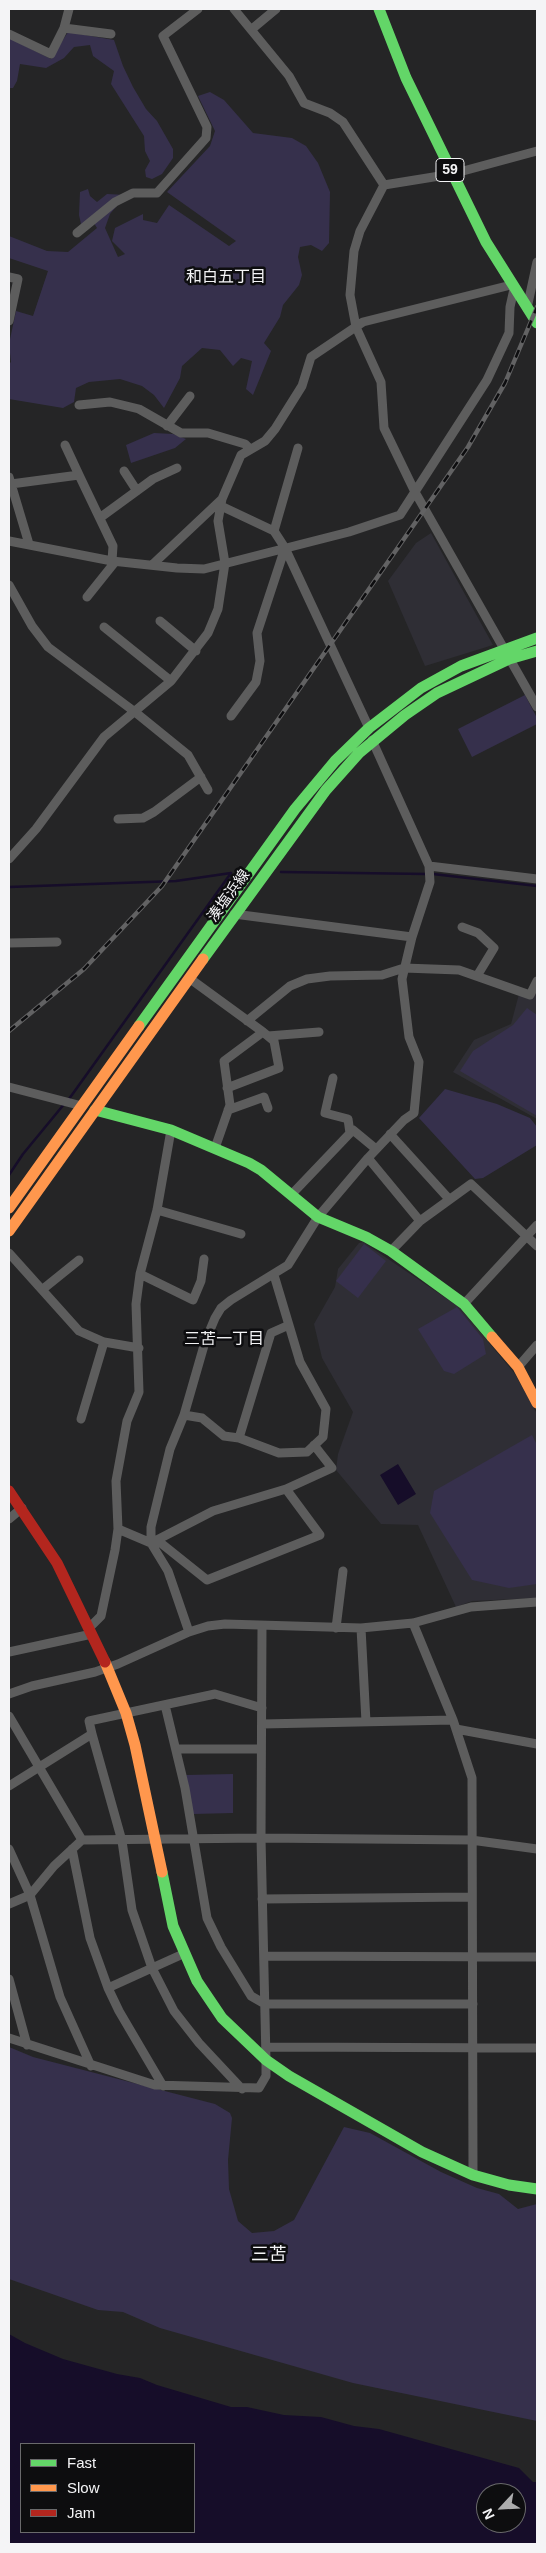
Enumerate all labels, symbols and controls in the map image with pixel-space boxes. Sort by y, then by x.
road number: 59 [436,158,464,182]
district label: 和白五丁目 [186,268,266,288]
street label: 湊塩浜線 [204,866,254,926]
district label: 三苫一丁目 [184,1330,264,1350]
district label: 三苫 [251,2244,287,2266]
legend [20,2443,195,2533]
text: Fast [67,2454,96,2471]
text: Slow [67,2479,100,2496]
north arrow [476,2483,526,2533]
text: Jam [67,2504,95,2521]
text: N [479,2506,498,2522]

